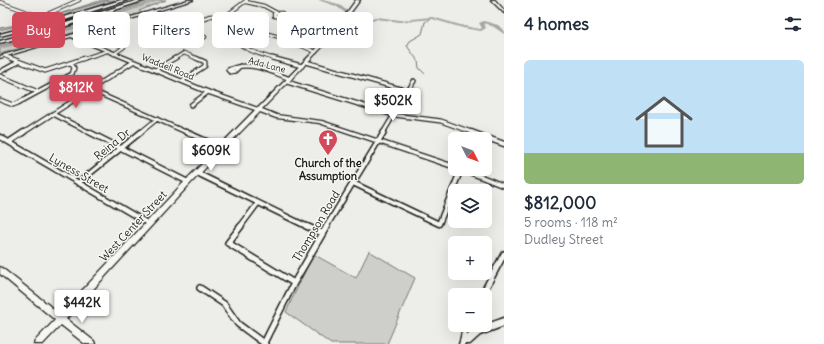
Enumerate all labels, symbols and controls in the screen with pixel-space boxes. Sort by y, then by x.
chip: Buy [12,12,65,48]
chip: Rent [73,12,130,48]
chip: Filters [138,12,204,48]
chip: New [212,12,269,48]
chip: Apartment [277,12,373,48]
text: 4 homes [524,13,589,35]
icon: filters [782,13,804,35]
street label: Waddell Road [140,51,196,82]
street label: Ada Lane [247,54,287,75]
pin: $812K [48,75,104,109]
text: $812K [58,79,94,96]
icon: home [628,86,700,158]
pin: $502K [365,88,421,122]
text: $502K [374,92,412,109]
street label: Reina Dr [91,125,133,163]
church icon: Church of the Assumption [317,128,339,156]
north arrow [448,132,492,176]
map controls [448,132,492,332]
pin: $609K [183,138,239,172]
text: $609K [192,142,230,159]
street label: Lyness Street [47,150,111,196]
place label: Church of the Assumption [294,156,362,184]
button: layers [448,184,492,228]
street label: West Center Street [97,187,170,264]
street label: Thompson Road [289,188,343,264]
text: $812,000 [524,192,596,214]
text: 5 rooms · 118 m² [524,214,618,231]
text: Dudley Street [524,231,604,248]
button: + [448,236,492,280]
button: − [448,288,492,332]
pin: $442K [54,290,110,324]
text: $442K [63,294,101,311]

